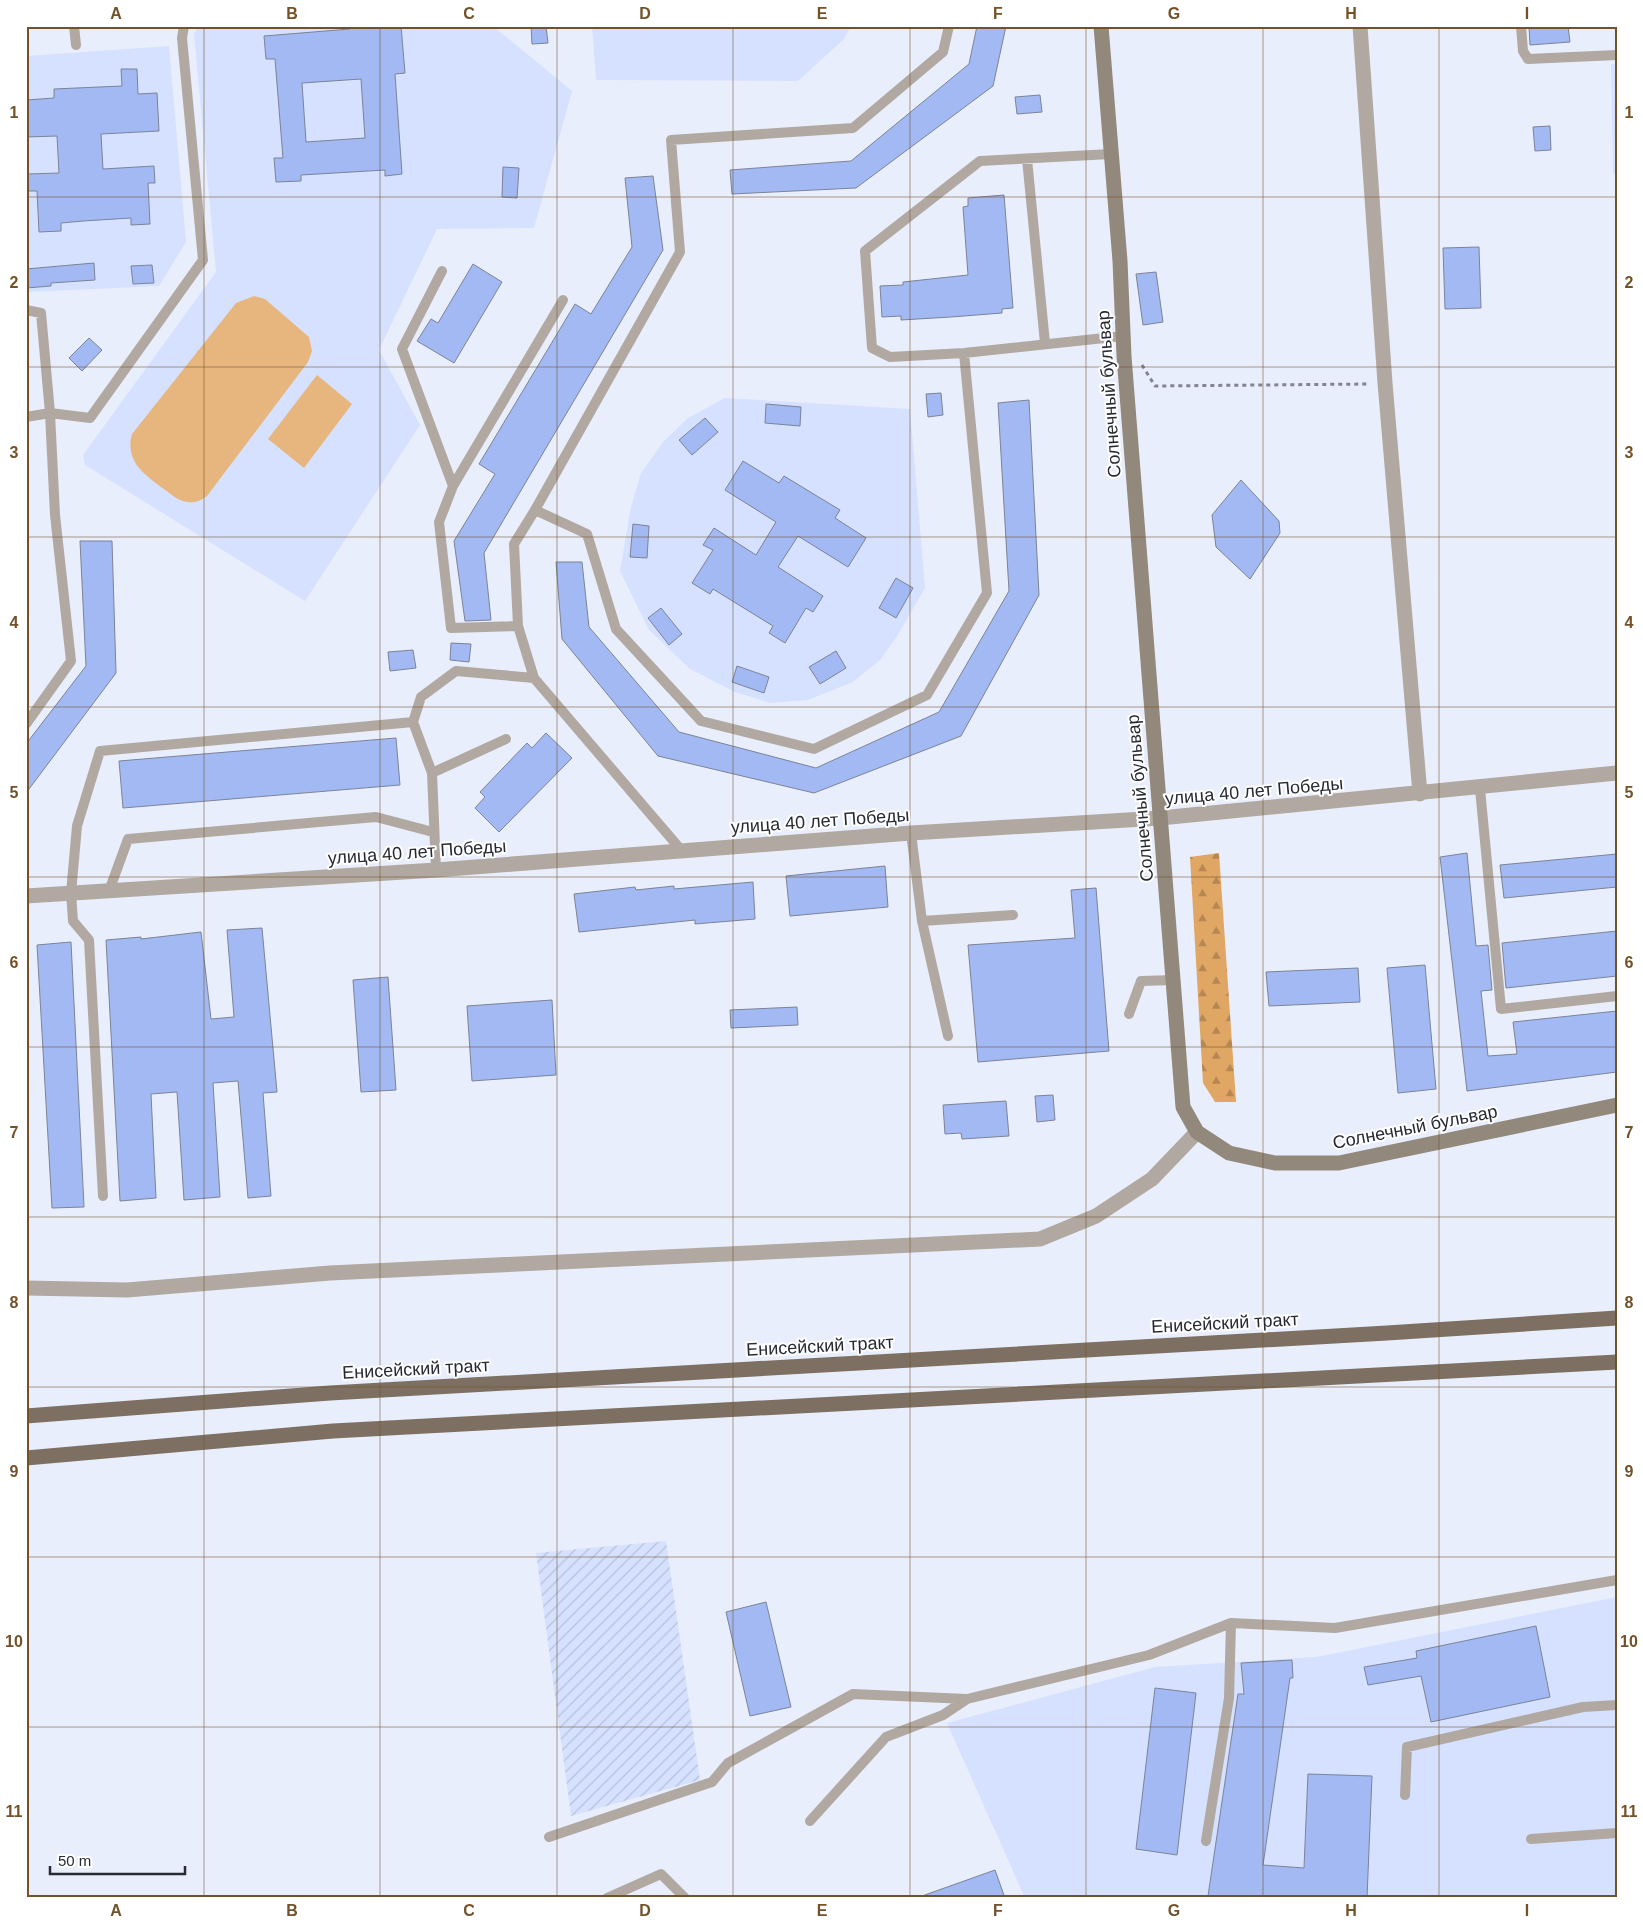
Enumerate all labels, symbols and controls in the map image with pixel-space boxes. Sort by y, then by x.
text: A [110,5,122,22]
text: B [286,5,298,22]
text: C [463,5,475,22]
text: D [639,5,651,22]
text: E [817,5,828,22]
text: F [993,5,1003,22]
text: G [1168,5,1180,22]
text: H [1345,5,1357,22]
text: I [1525,5,1529,22]
text: 1 [10,104,19,121]
text: 1 [1625,104,1634,121]
text: 2 [10,274,19,291]
text: 2 [1625,274,1634,291]
street label: Солнечный бульвар [1093,310,1125,478]
text: 3 [10,444,19,461]
text: 3 [1625,444,1634,461]
text: 4 [10,614,19,631]
text: 4 [1625,614,1634,631]
street label: Солнечный бульвар [1123,714,1157,882]
street label: улица 40 лет Победы [1164,773,1344,809]
text: 5 [10,784,19,801]
text: 5 [1625,784,1634,801]
street label: улица 40 лет Победы [730,805,910,837]
street label: улица 40 лет Победы [327,836,507,868]
text: 6 [10,954,19,971]
text: 6 [1625,954,1634,971]
street label: Солнечный бульвар [1331,1101,1499,1153]
text: 7 [10,1124,19,1141]
text: 7 [1625,1124,1634,1141]
text: 8 [10,1294,19,1311]
text: 8 [1625,1294,1634,1311]
street label: Енисейский тракт [1151,1309,1299,1337]
street label: Енисейский тракт [746,1332,894,1360]
street label: Енисейский тракт [342,1355,490,1383]
text: 9 [10,1463,19,1480]
text: 9 [1625,1463,1634,1480]
text: 10 [5,1633,23,1650]
text: 10 [1620,1633,1638,1650]
text: 11 [6,1803,23,1820]
text: 11 [1621,1803,1638,1820]
scale bar [50,1844,185,1876]
text: 50 m [58,1852,91,1869]
text: A [110,1902,122,1919]
text: B [286,1902,298,1919]
text: C [463,1902,475,1919]
text: D [639,1902,651,1919]
text: E [817,1902,828,1919]
text: F [993,1902,1003,1919]
text: G [1168,1902,1180,1919]
text: H [1345,1902,1357,1919]
text: I [1525,1902,1529,1919]

